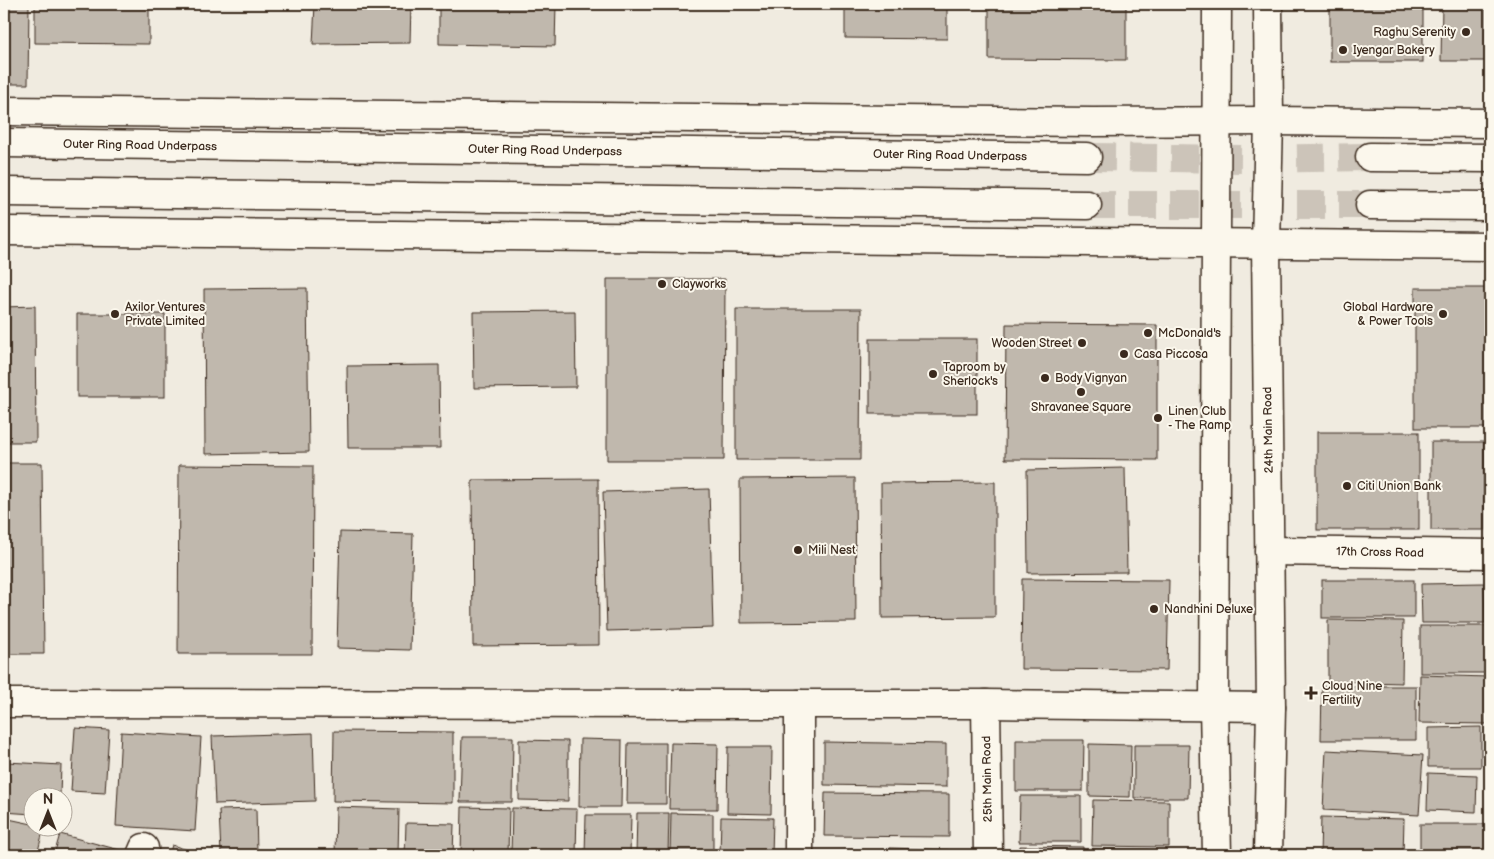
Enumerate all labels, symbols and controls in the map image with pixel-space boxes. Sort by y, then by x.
place label: Raghu Serenity [1373,25,1457,40]
marker: Raghu Serenity [1460,26,1472,38]
place label: Iyengar Bakery [1353,43,1435,58]
marker: Iyengar Bakery [1337,44,1349,56]
street label: Outer Ring Road Underpass [63,137,217,154]
street label: Outer Ring Road Underpass [468,142,622,159]
street label: Outer Ring Road Underpass [873,147,1027,164]
place label: Clayworks [672,277,726,292]
marker: Clayworks [656,278,668,290]
place label: Axilor Ventures Private Limited [125,300,205,329]
place label: Global Hardware & Power Tools [1343,300,1433,329]
marker: Axilor Ventures Private Limited [109,308,121,320]
marker: Global Hardware & Power Tools [1437,308,1449,320]
place label: McDonald's [1158,326,1221,341]
marker: McDonald's [1142,327,1154,339]
place label: Wooden Street [991,336,1072,351]
marker: Wooden Street [1076,337,1088,349]
place label: Casa Piccosa [1134,347,1208,362]
marker: Casa Piccosa [1118,348,1130,360]
place label: Taproom by Sherlock's [943,360,1006,389]
marker: Taproom by Sherlock's [927,368,939,380]
place label: Body Vignyan [1055,371,1127,386]
marker: Body Vignyan [1039,372,1051,384]
marker: Shravanee Square [1075,386,1087,398]
street label: 24th Main Road [1260,386,1277,473]
place label: Shravanee Square [1031,400,1131,415]
place label: Linen Club - The Ramp [1168,404,1231,433]
marker: Linen Club - The Ramp [1152,412,1164,424]
place label: Citi Union Bank [1357,479,1441,494]
marker: Citi Union Bank [1341,480,1353,492]
place label: Mili Nest [808,543,856,558]
marker: Mili Nest [792,544,804,556]
street label: 17th Cross Road [1336,544,1424,561]
place label: Nandhini Deluxe [1164,602,1253,617]
marker: Nandhini Deluxe [1148,603,1160,615]
place label: Cloud Nine Fertility [1322,679,1382,708]
marker: Cloud Nine Fertility [1304,686,1318,700]
street label: 25th Main Road [979,735,996,822]
north arrow [22,786,72,836]
text: N [43,791,53,808]

